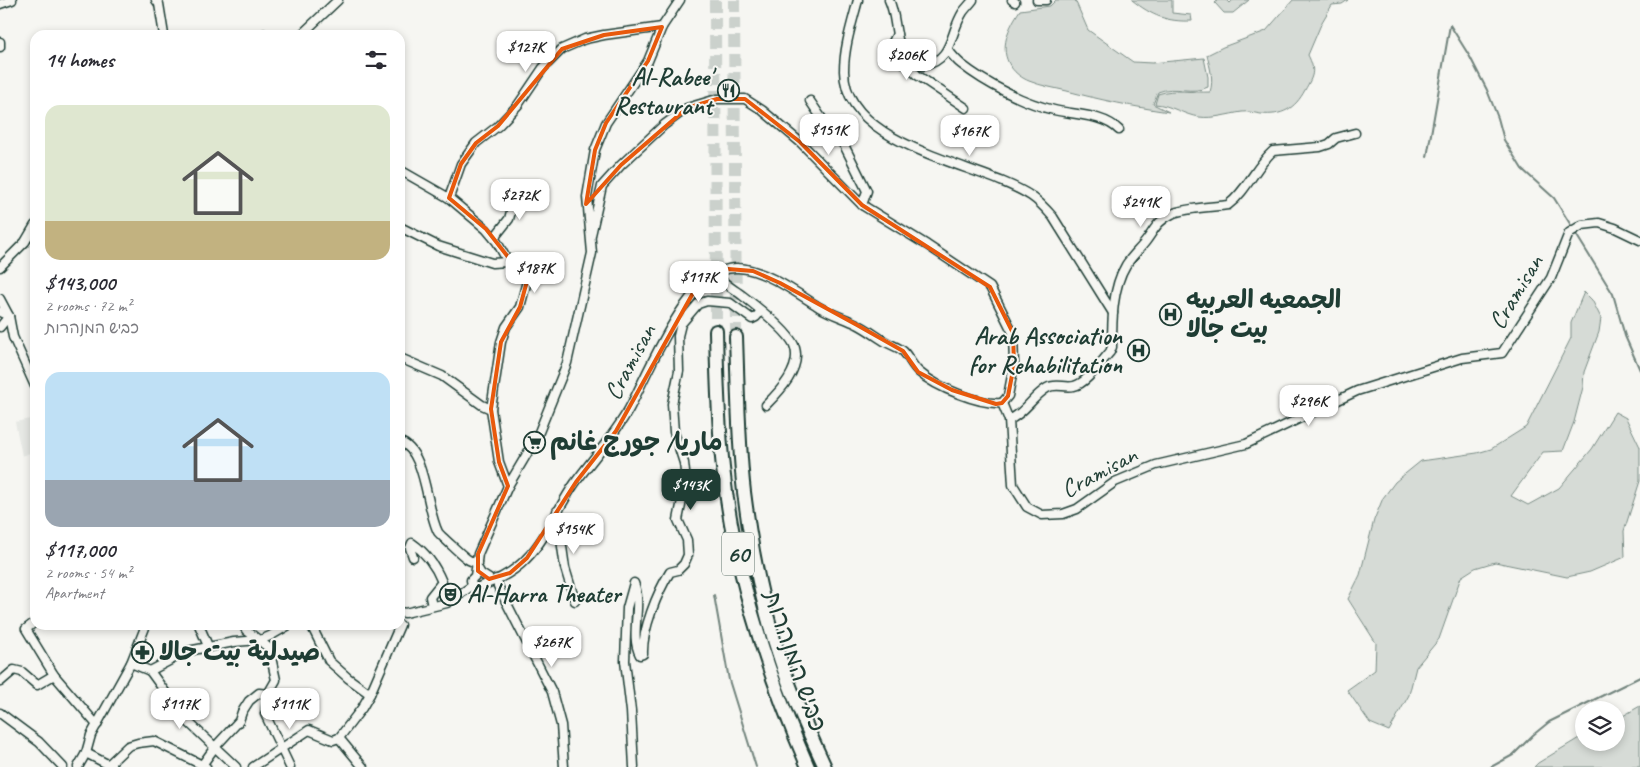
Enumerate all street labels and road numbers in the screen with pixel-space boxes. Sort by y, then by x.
street label: Cramisan [1481,248,1551,335]
street label: Cramisan [597,318,664,406]
street label: Cramisan [1055,438,1143,505]
road number: 60 [722,532,754,576]
street label: כביש המנהרות [755,584,834,736]

